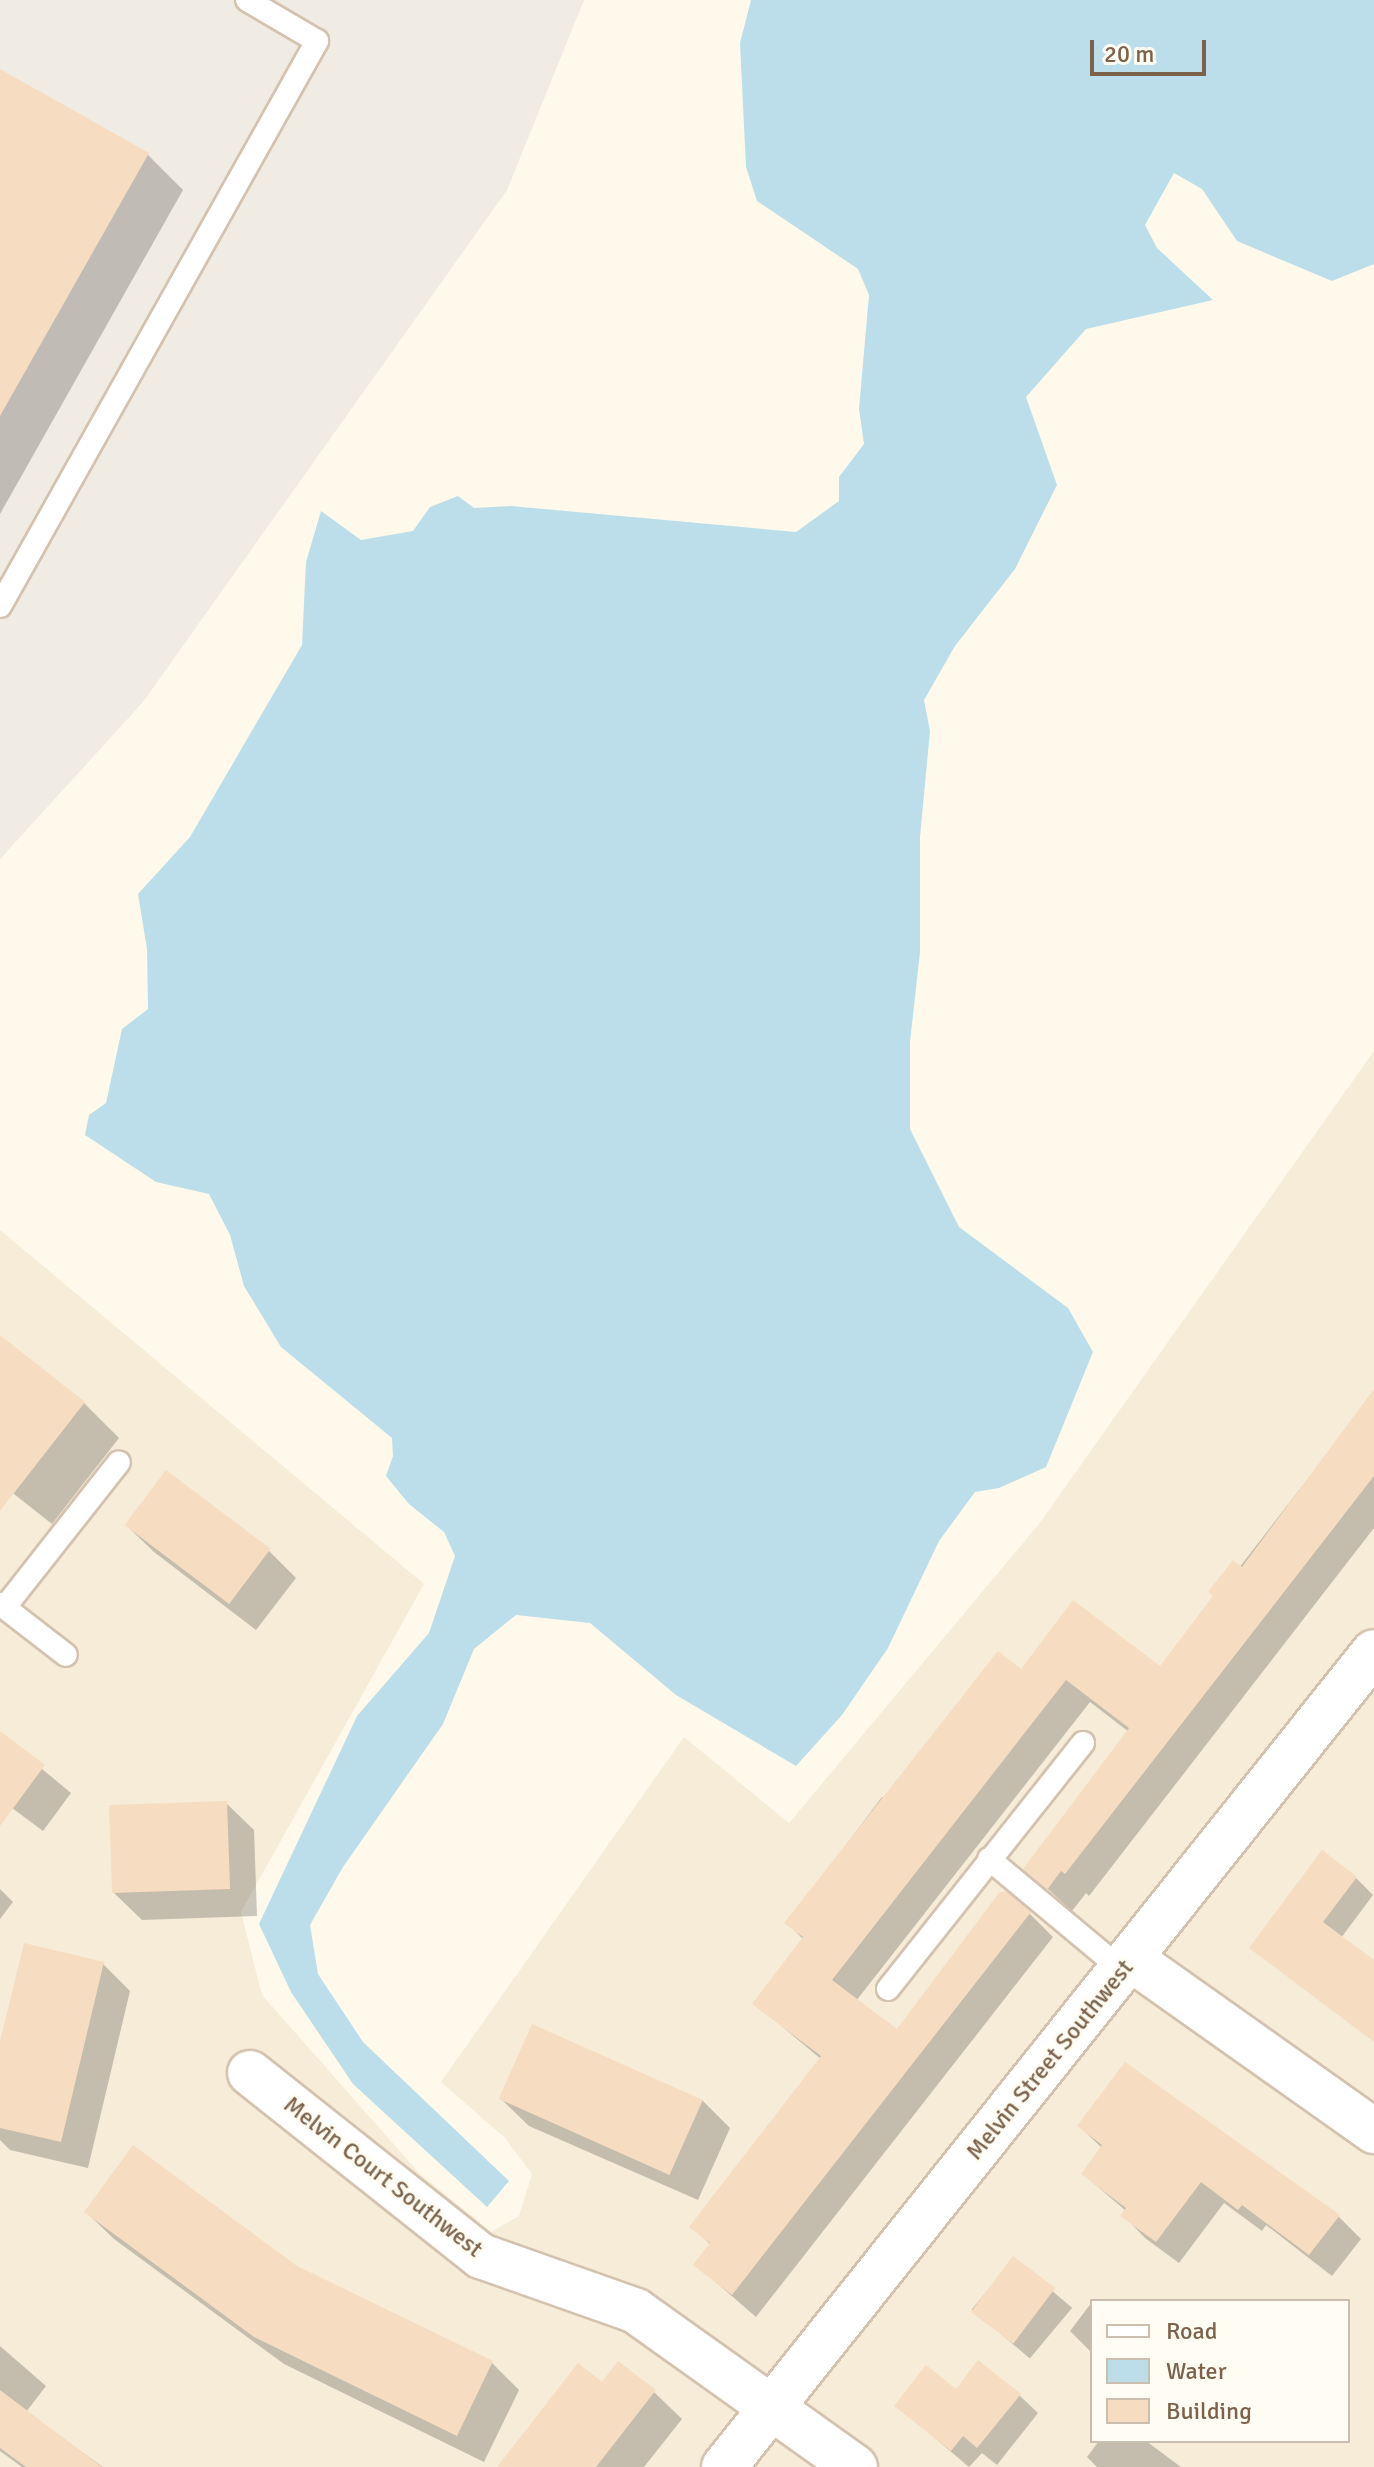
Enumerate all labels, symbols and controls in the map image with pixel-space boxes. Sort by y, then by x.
scale bar [1094,24,1210,74]
text: 20 m [1104,39,1154,69]
street label: Melvin Street Southwest [960,1954,1140,2166]
street label: Melvin Court Southwest [278,2090,488,2264]
legend [1090,2299,1350,2443]
text: Road [1166,2316,1217,2346]
text: Water [1166,2356,1226,2386]
text: Building [1166,2396,1252,2426]

